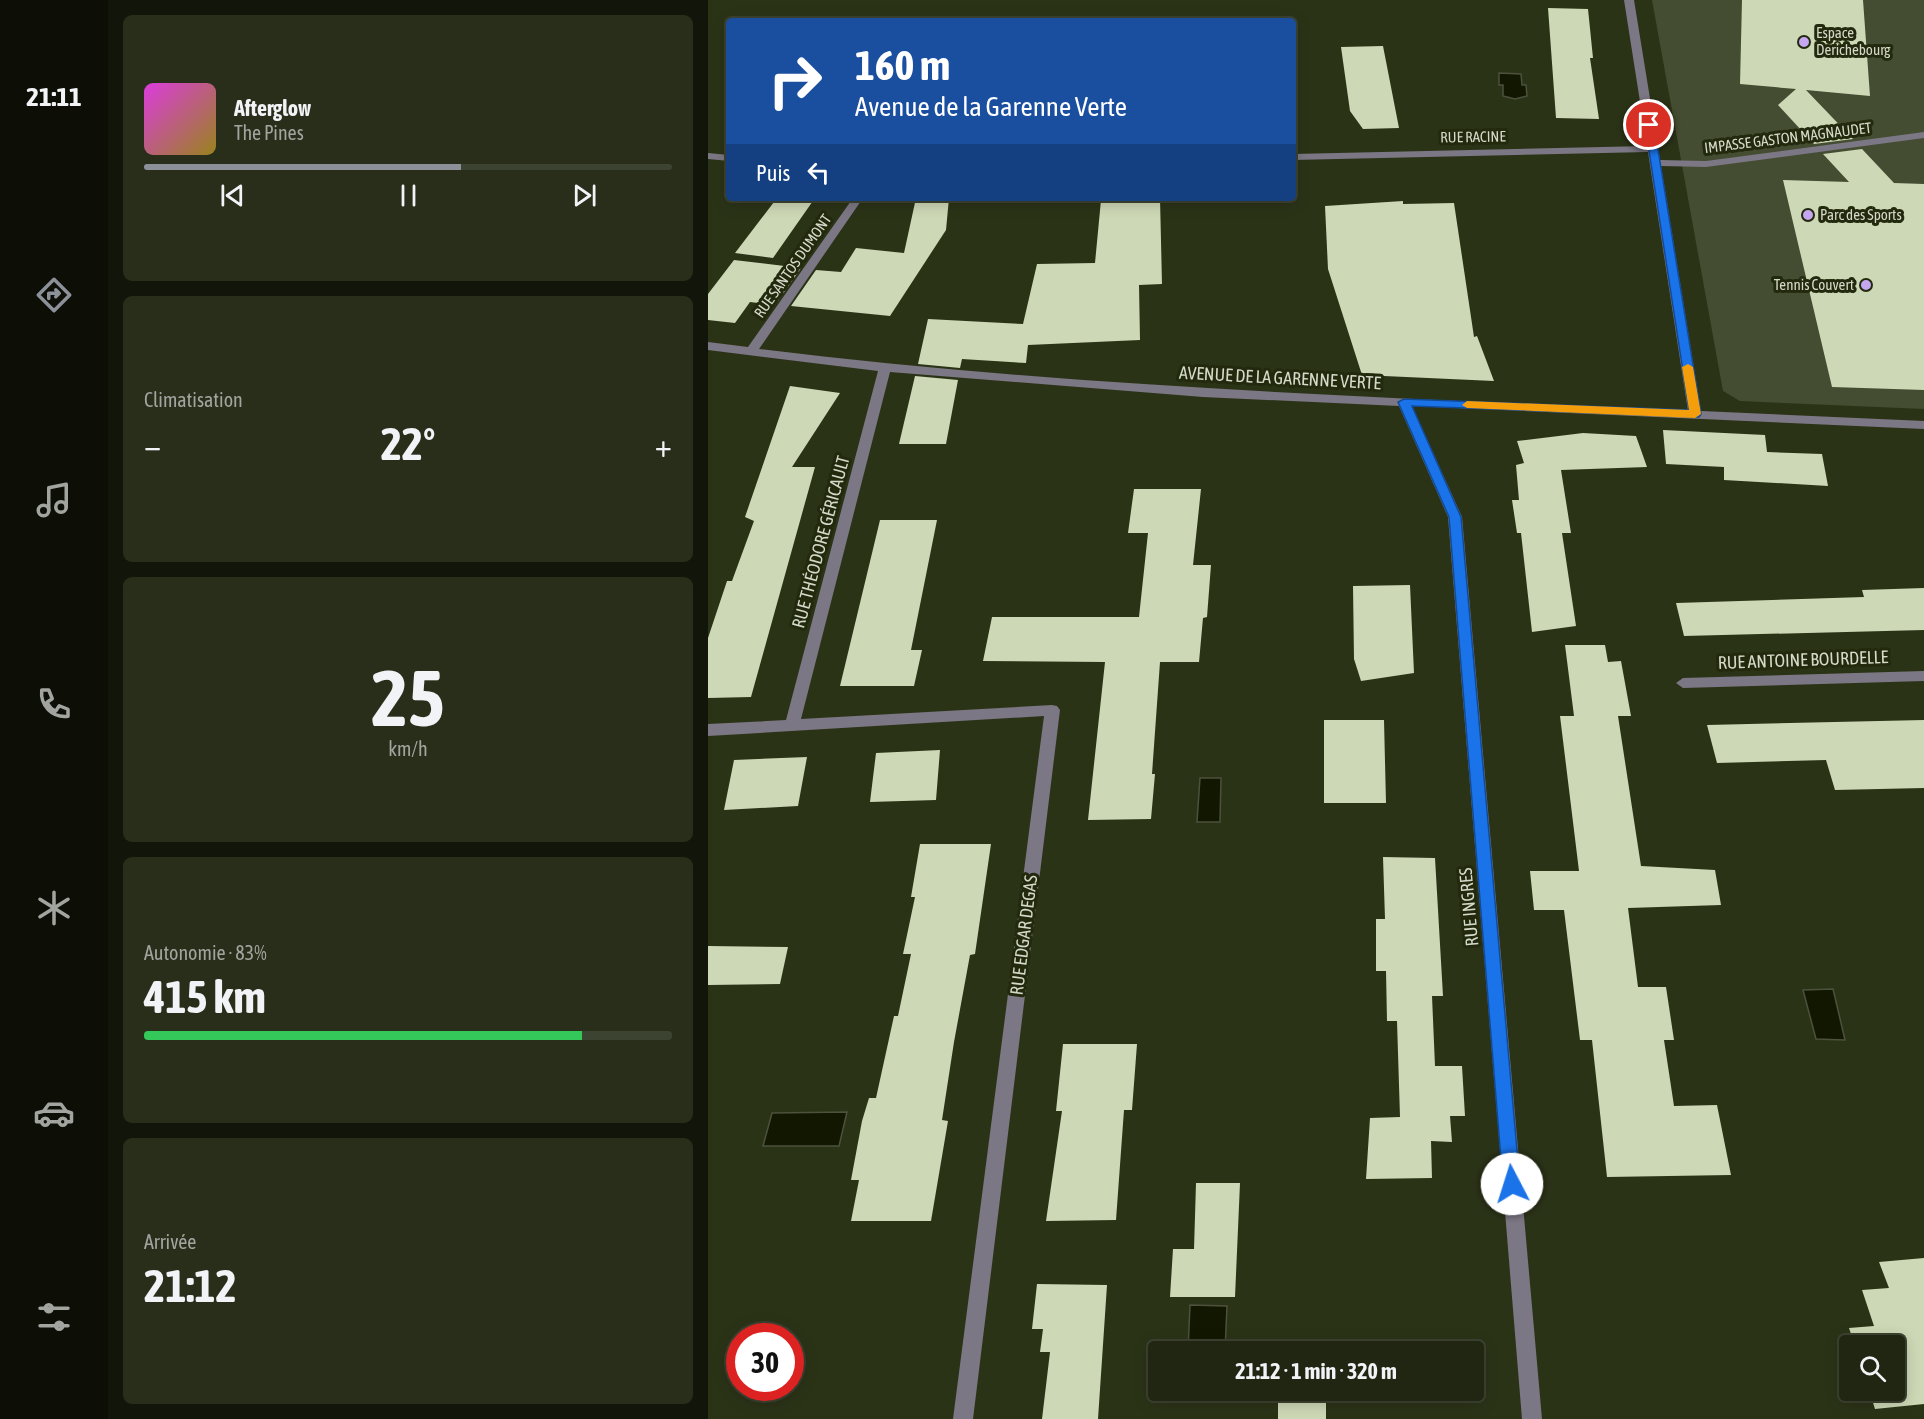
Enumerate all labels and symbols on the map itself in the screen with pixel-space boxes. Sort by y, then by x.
place label: Espace Derichebourg [1816,24,1891,58]
marker: Espace Derichebourg [1797,35,1811,49]
pin [1623,99,1674,150]
street label: IMPASSE GASTON MAGNAUDET [1703,119,1873,156]
street label: RUE RACINE [1440,127,1506,146]
place label: Parc des Sports [1820,206,1902,223]
marker: Parc des Sports [1801,208,1815,222]
street label: RUE SANTOS DUMONT [751,210,835,321]
place label: Tennis Couvert [1774,276,1854,293]
marker: Tennis Couvert [1859,278,1873,292]
street label: AVENUE DE LA GARENNE VERTE [1178,362,1382,393]
street label: RUE THÉODORE GÉRICAULT [787,453,854,630]
street label: RUE ANTOINE BOURDELLE [1717,646,1889,673]
street label: RUE INGRES [1455,866,1482,947]
street label: RUE EDGAR DEGAS [1006,873,1041,996]
position arrow [1480,1152,1544,1216]
speed limit sign: 30 [726,1323,804,1401]

